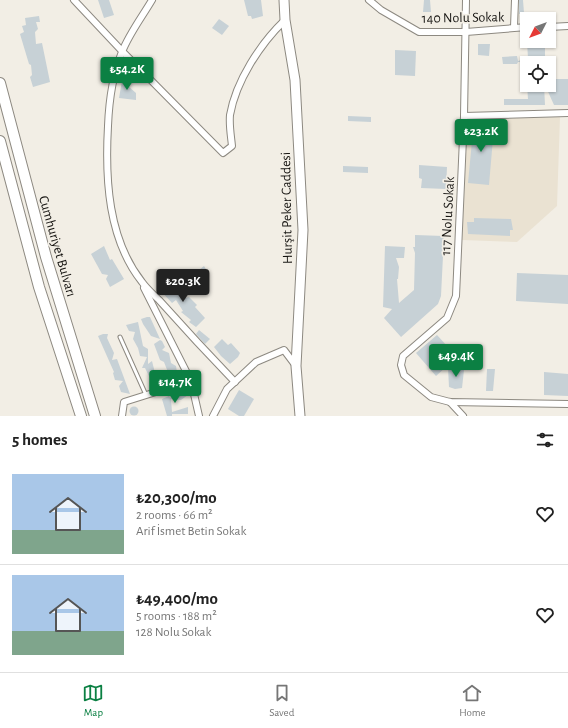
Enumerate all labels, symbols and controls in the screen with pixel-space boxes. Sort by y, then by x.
street label: 140 Nolu Sokak [422,10,505,26]
north arrow [520,12,556,48]
map controls [520,12,556,92]
button: locate [520,56,556,92]
pin: ₺54.2K [94,57,160,91]
text: ₺54.2K [110,63,144,76]
pin: ₺23.2K [448,119,514,153]
text: ₺23.2K [464,125,498,138]
street label: Hurşit Peker Caddesi [279,152,295,264]
street label: 117 Nolu Sokak [439,176,457,256]
street label: Cumhuriyet Bulvarı [36,194,78,298]
pin: ₺20.3K [150,269,216,303]
text: ₺20.3K [165,275,201,288]
pin: ₺49.4K [423,344,489,378]
text: ₺49.4K [438,350,474,363]
pin: ₺14.7K [142,370,208,404]
text: ₺14.7K [158,376,192,389]
icon: filters [534,429,556,451]
text: 5 homes [12,431,68,448]
text: ₺20,300/mo [136,489,217,506]
icon: home [44,490,92,538]
icon: heart [534,503,556,525]
text: 2 rooms · 66 m² [136,509,213,522]
text: Arif İsmet Betin Sokak [136,525,246,538]
text: ₺49,400/mo [136,590,218,607]
icon: home [44,591,92,639]
icon: heart [534,604,556,626]
text: 5 rooms · 188 m² [136,610,217,623]
text: 128 Nolu Sokak [136,626,212,639]
tab: Map [82,682,104,719]
tab: Saved [269,682,294,719]
tab: Home [459,682,486,719]

